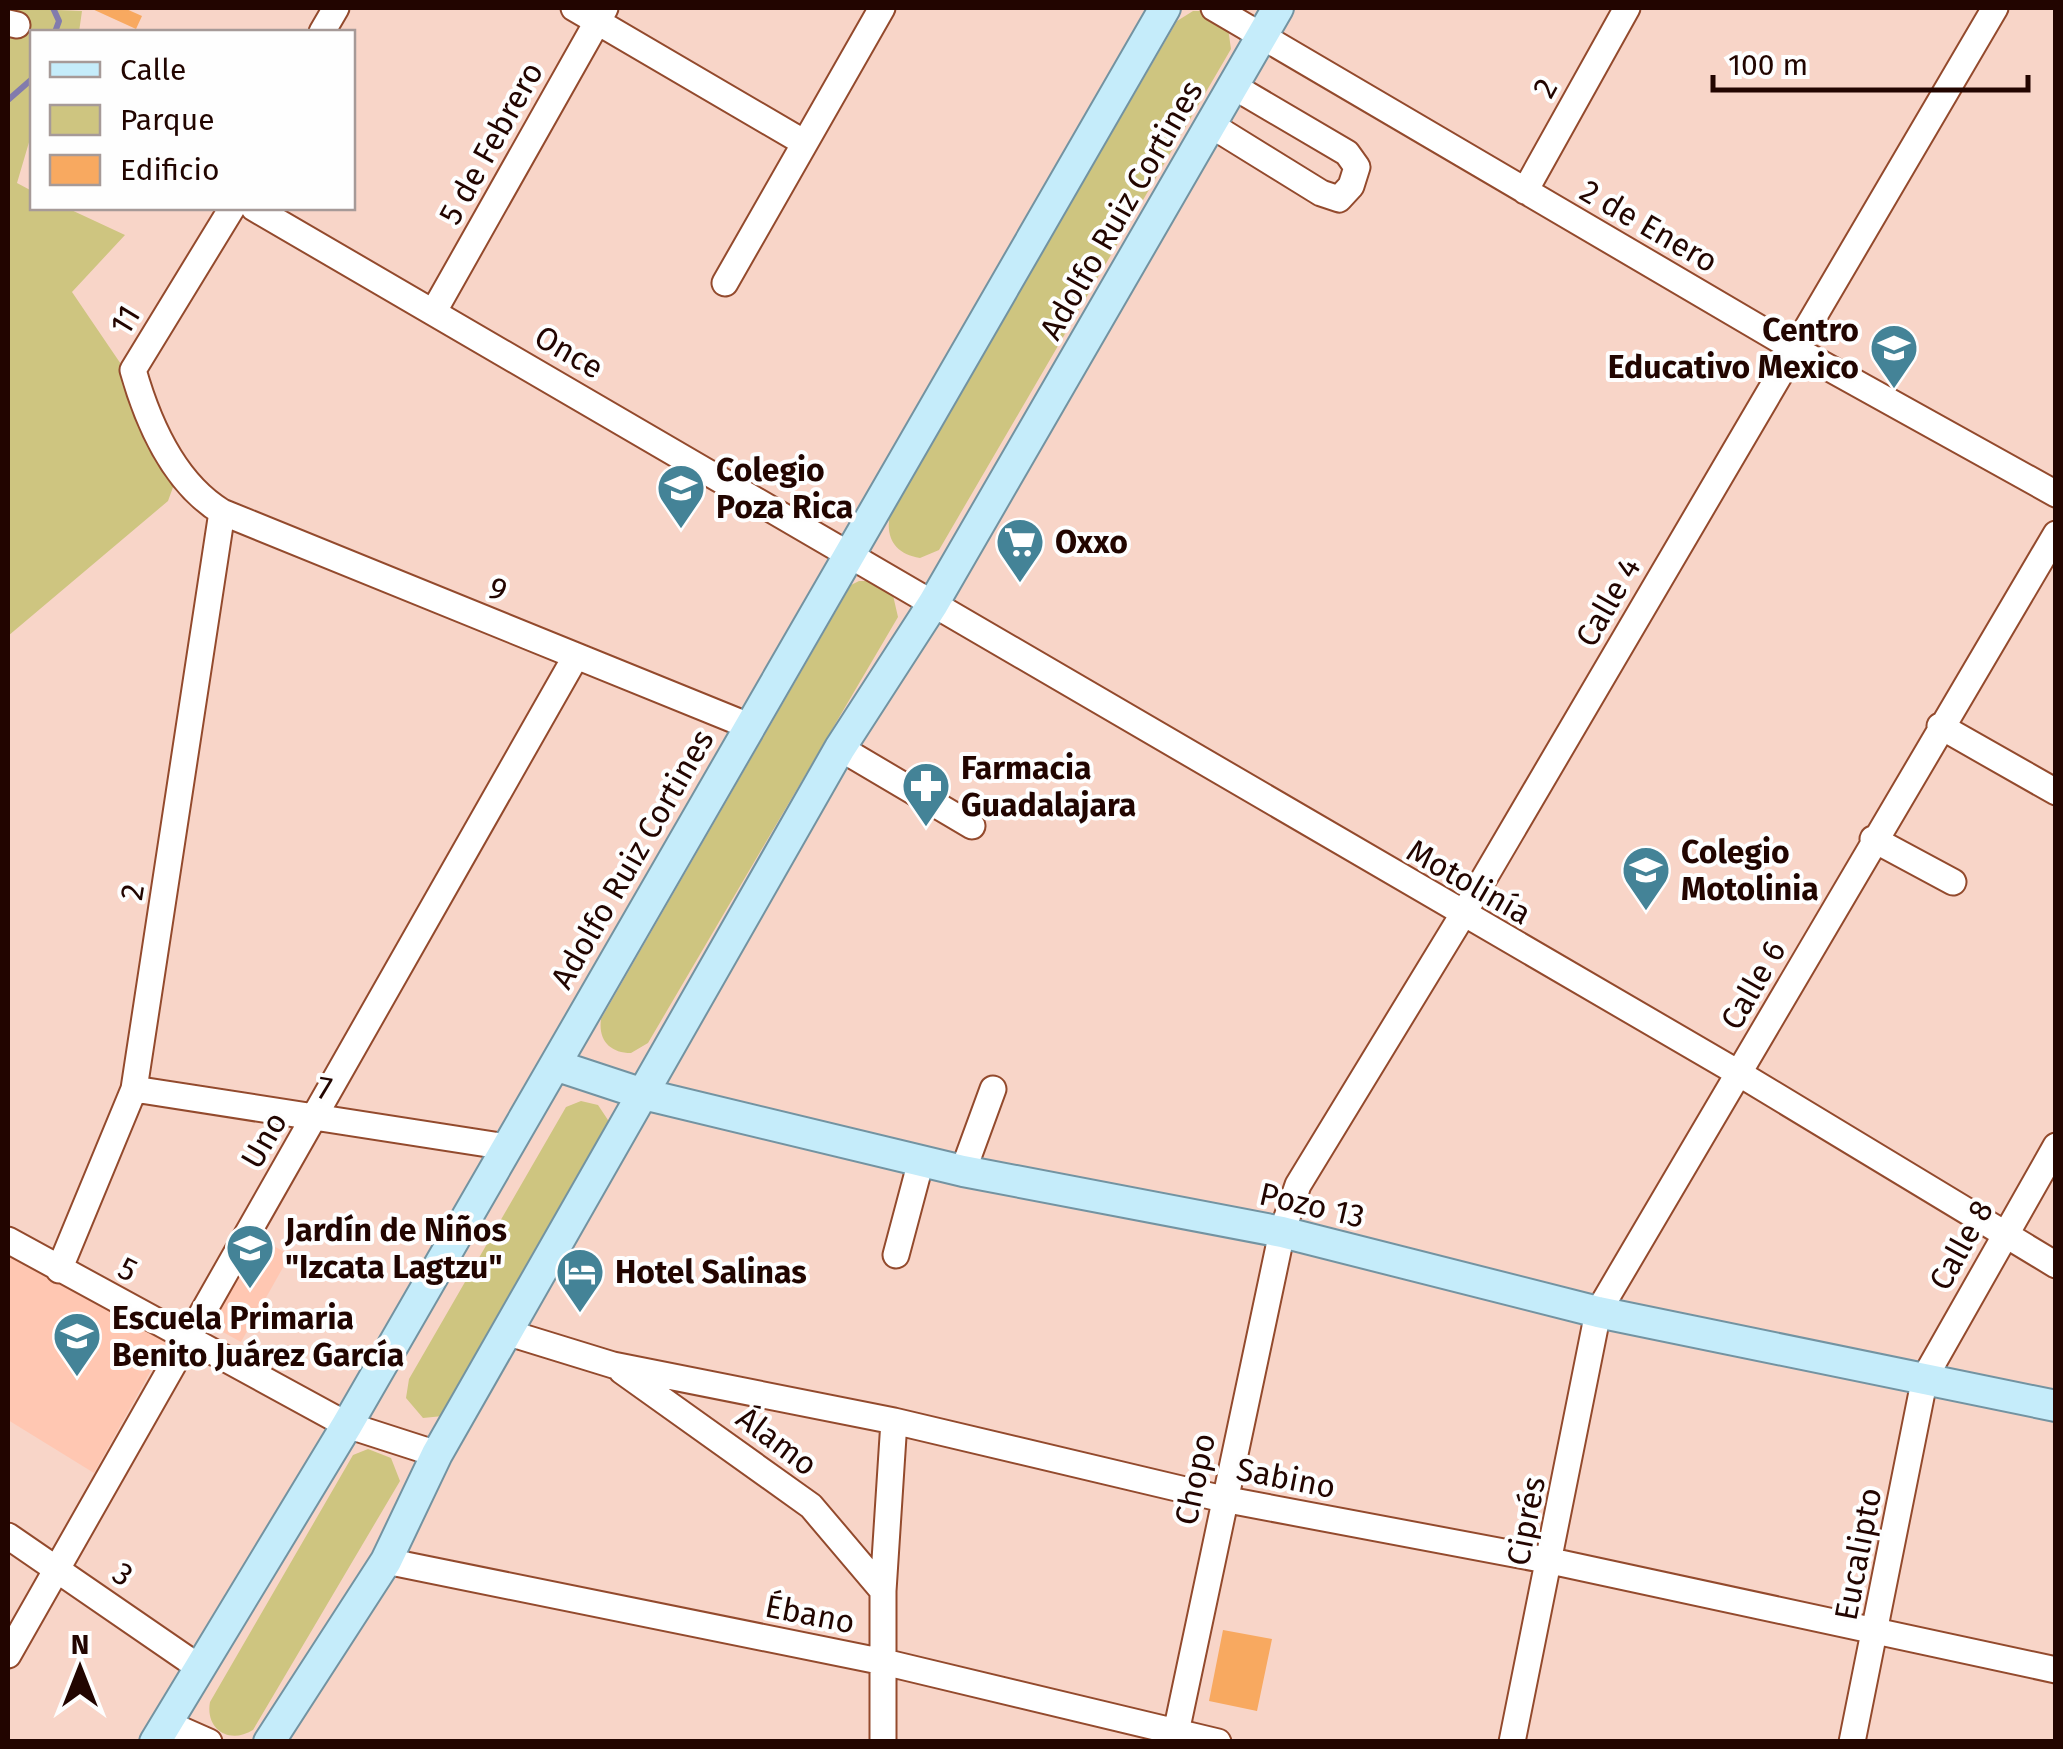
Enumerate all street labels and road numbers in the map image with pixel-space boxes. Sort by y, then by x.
street label: 5 de Febrero [431,55,551,231]
street label: 2 [1525,72,1565,104]
street label: Adolfo Ruiz Cortines [1031,74,1211,346]
street label: 2 de Enero [1573,171,1725,281]
street label: 11 [102,299,148,341]
street label: Once [528,317,610,387]
street label: Calle 4 [1567,551,1649,653]
street label: 9 [483,568,513,610]
street label: Adolfo Ruiz Cortines [542,723,722,995]
street label: Motolinía [1400,831,1538,933]
street label: 2 [112,881,152,903]
street label: Calle 6 [1712,934,1794,1036]
street label: 7 [315,1068,335,1108]
street label: Uno [233,1105,295,1175]
street label: Pozo 13 [1256,1174,1368,1236]
street label: Calle 8 [1921,1193,2001,1297]
street label: 5 [112,1248,144,1290]
street label: Álamo [729,1398,825,1484]
street label: Chopo [1167,1430,1223,1528]
street label: Sabino [1233,1450,1339,1506]
street label: Ciprés [1499,1473,1553,1569]
street label: Eucalipto [1827,1484,1889,1624]
street label: 3 [106,1554,140,1594]
street label: Ébano [762,1587,858,1641]

